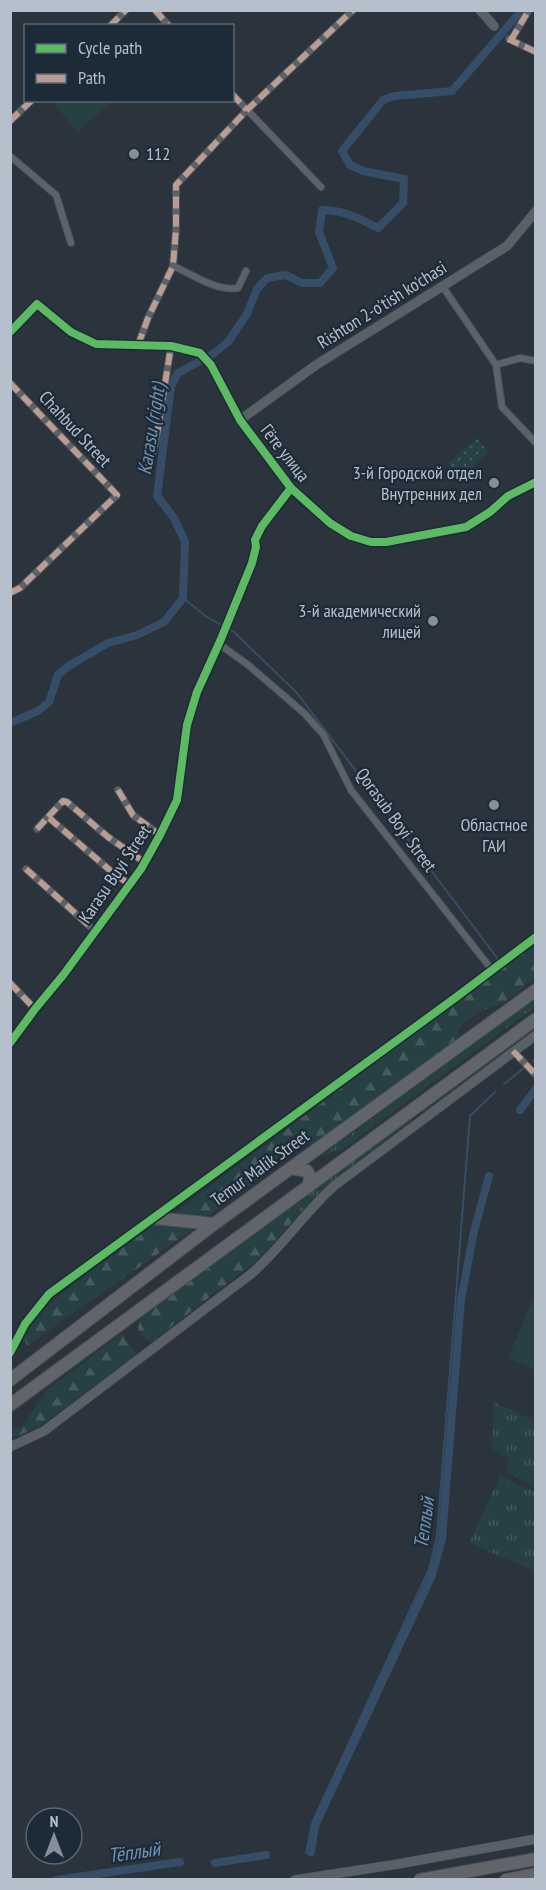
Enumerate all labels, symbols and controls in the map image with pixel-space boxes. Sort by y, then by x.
legend [24,24,234,102]
text: Cycle path [78,36,142,59]
text: Path [78,66,106,89]
place label: 112 [146,142,170,165]
marker: 112 [127,147,141,161]
street label: Rishton 2-o'tish ko'chasi [313,256,451,354]
water label: Karasu (right) [131,379,171,477]
street label: Chahbud Street [34,386,116,472]
street label: Гёте улица [256,419,315,486]
place label: 3-й Городской отдел Внутренних дел [353,461,482,505]
marker: 3-й Городской отдел Внутренних дел [487,476,501,490]
place label: 3-й академический лицей [298,599,421,643]
marker: 3-й академический лицей [426,614,440,628]
street label: Qorasub Boyi Street [351,763,442,876]
marker: Областное ГАИ [487,798,501,812]
place label: Областное ГАИ [460,813,528,857]
street label: Karasu Buyi Street [73,820,156,927]
street label: Temur Malik Street [206,1124,314,1211]
water label: Теплый [408,1494,441,1550]
north arrow [24,1806,84,1866]
text: N [50,1811,58,1831]
water label: Тёплый [107,1835,164,1868]

